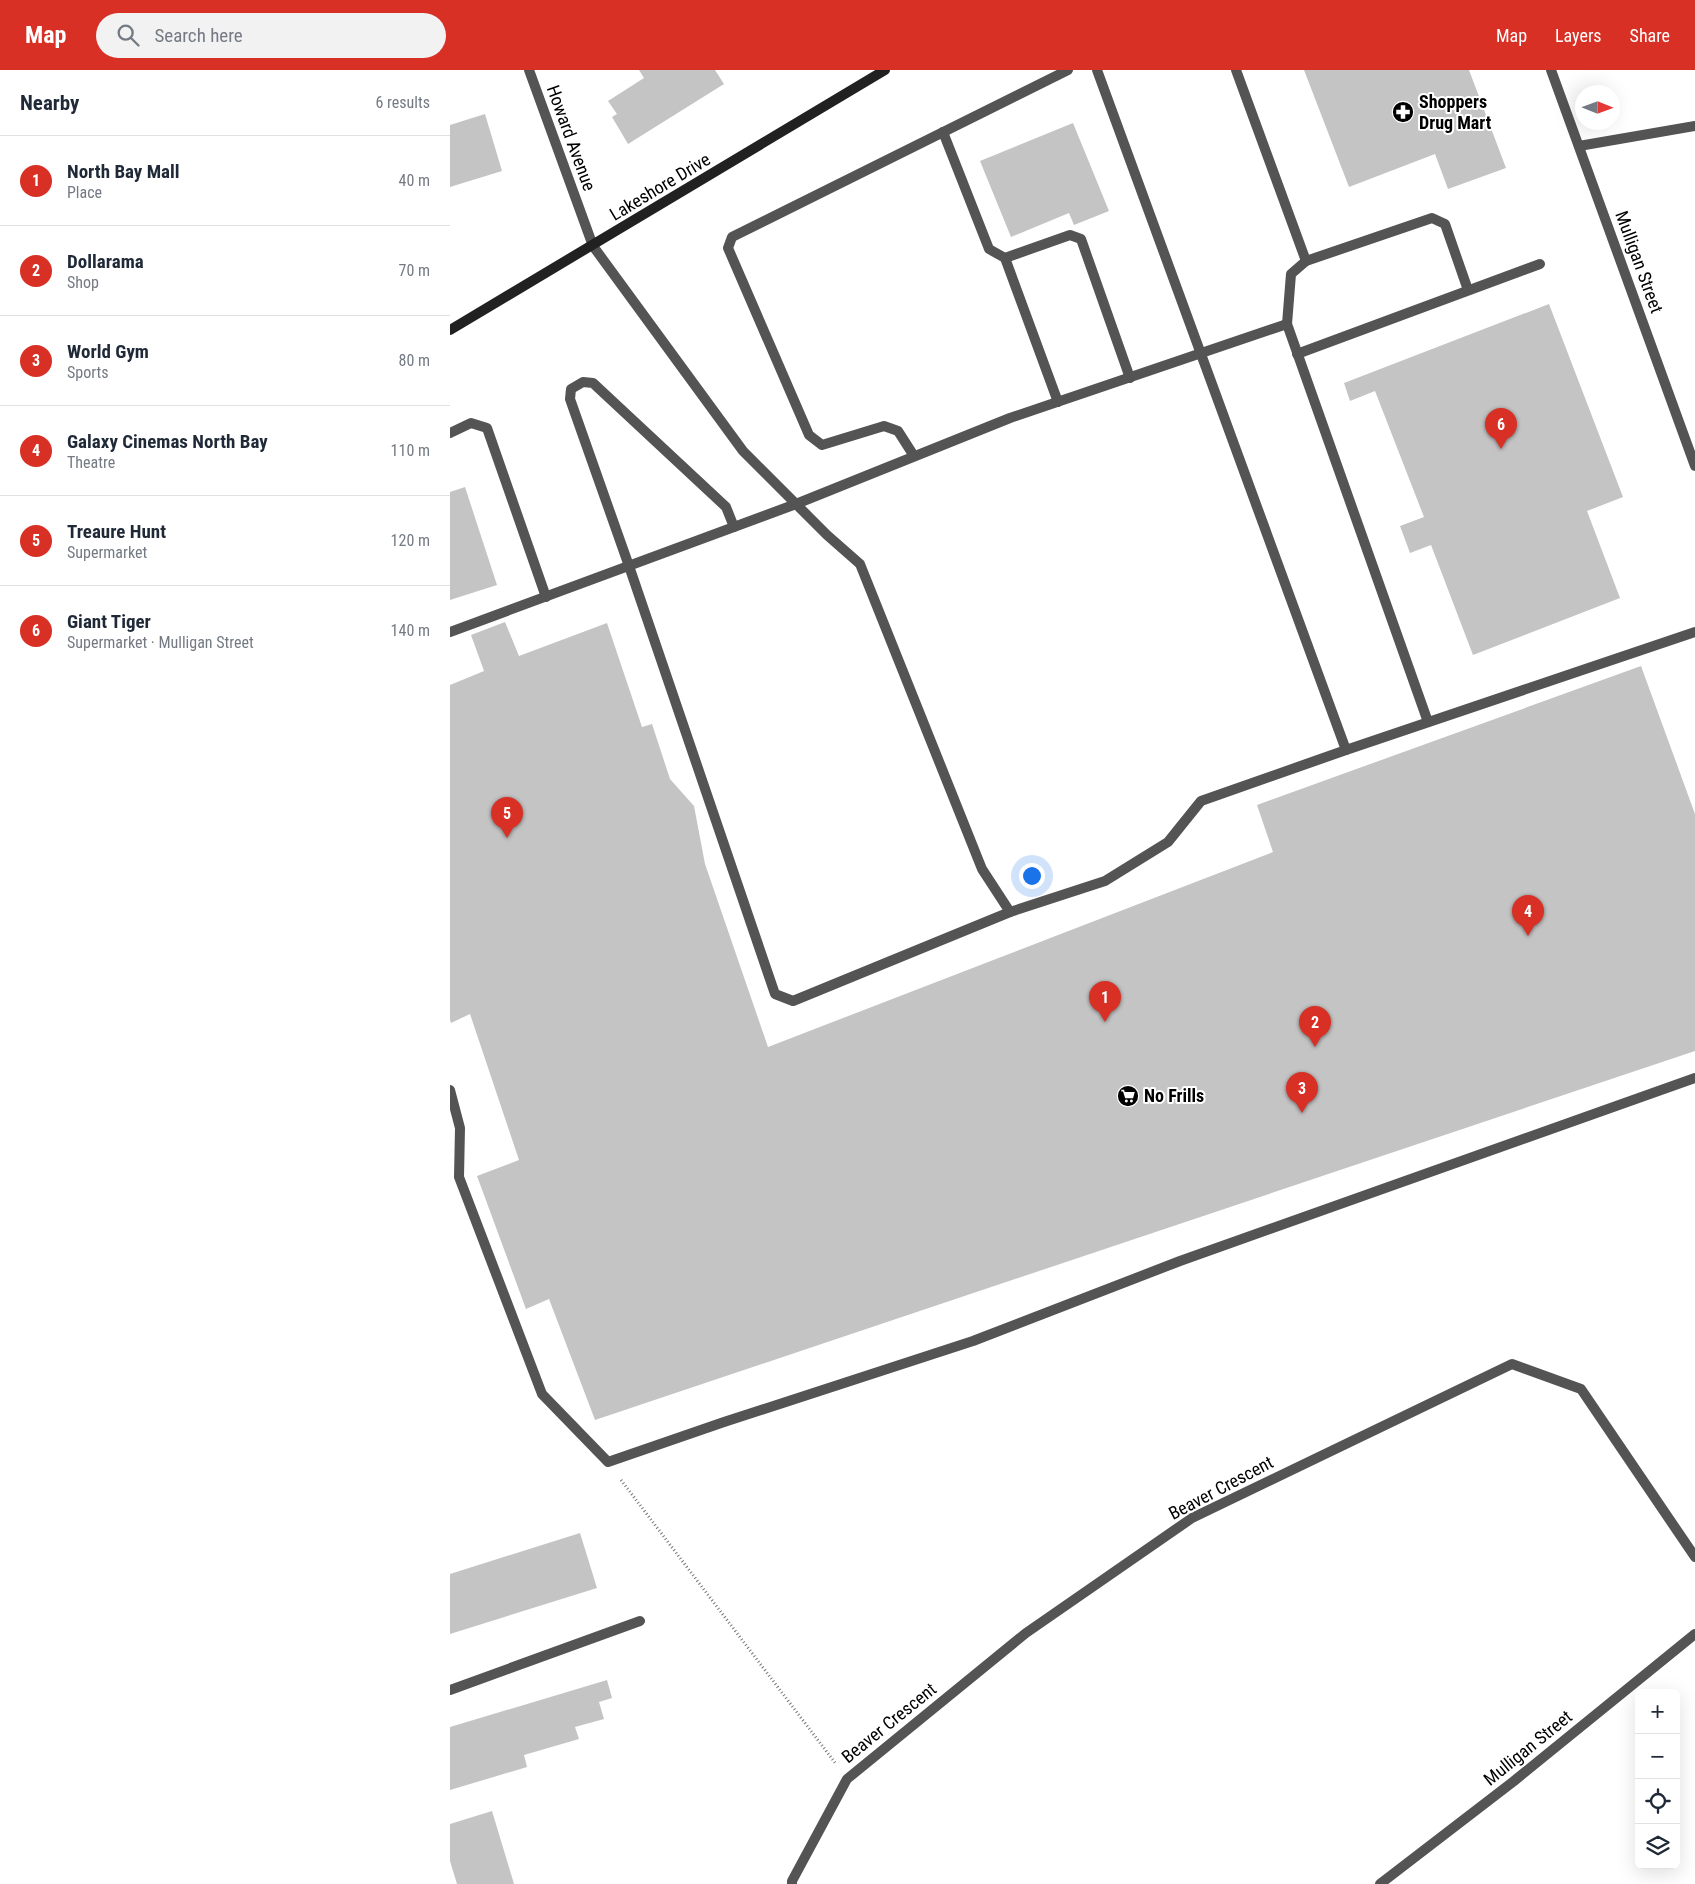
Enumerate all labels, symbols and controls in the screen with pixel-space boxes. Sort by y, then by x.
search box [96,13,446,58]
text: Map [25,21,66,49]
icon: search [114,21,142,49]
text: Search here [154,24,243,47]
text: Map [1496,25,1527,46]
text: Layers [1555,25,1602,46]
text: Share [1630,25,1670,46]
street label: Howard Avenue [543,82,600,193]
north arrow [1575,85,1620,130]
text: Nearby [20,91,79,115]
place label: Shoppers Drug Mart [1419,91,1492,133]
text: 6 results [375,93,430,112]
pharmacy icon: Shoppers Drug Mart [1391,100,1415,124]
street label: Lakeshore Drive [606,148,714,225]
text: North Bay Mall [67,160,180,183]
text: 1 [32,171,40,190]
text: 40 m [398,171,430,190]
text: Place [67,183,102,202]
street label: Mulligan Street [1611,208,1668,316]
text: Dollarama [67,250,144,273]
text: 2 [32,261,40,280]
text: 70 m [398,261,430,280]
text: Shop [67,273,99,292]
text: World Gym [67,340,149,363]
text: 3 [32,351,40,370]
text: 80 m [398,351,430,370]
text: Sports [67,363,109,382]
pin: 6 [1485,408,1517,449]
text: Galaxy Cinemas North Bay [67,430,268,453]
text: 4 [32,441,40,460]
text: 110 m [391,441,430,460]
text: Theatre [67,453,115,472]
text: Treaure Hunt [67,520,166,543]
text: 5 [32,531,40,550]
text: 120 m [391,531,430,550]
text: Supermarket [67,543,147,562]
text: Giant Tiger [67,610,151,633]
text: 6 [32,621,40,640]
text: 140 m [391,621,430,640]
text: Supermarket · Mulligan Street [67,633,254,652]
pin: 5 [491,797,523,838]
your location [1019,863,1045,889]
pin: 4 [1512,895,1544,936]
pin: 1 [1089,981,1121,1022]
pin: 2 [1299,1006,1331,1047]
pin: 3 [1286,1072,1318,1113]
supermarket icon: No Frills [1116,1084,1140,1108]
place label: No Frills [1144,1085,1204,1106]
street label: Beaver Crescent [1165,1451,1277,1524]
street label: Beaver Crescent [837,1678,940,1767]
map controls [1635,1689,1680,1869]
button: + [1635,1689,1680,1734]
street label: Mulligan Street [1479,1706,1576,1790]
button: − [1635,1734,1680,1779]
button: locate [1635,1779,1680,1824]
button: layers [1635,1824,1680,1869]

